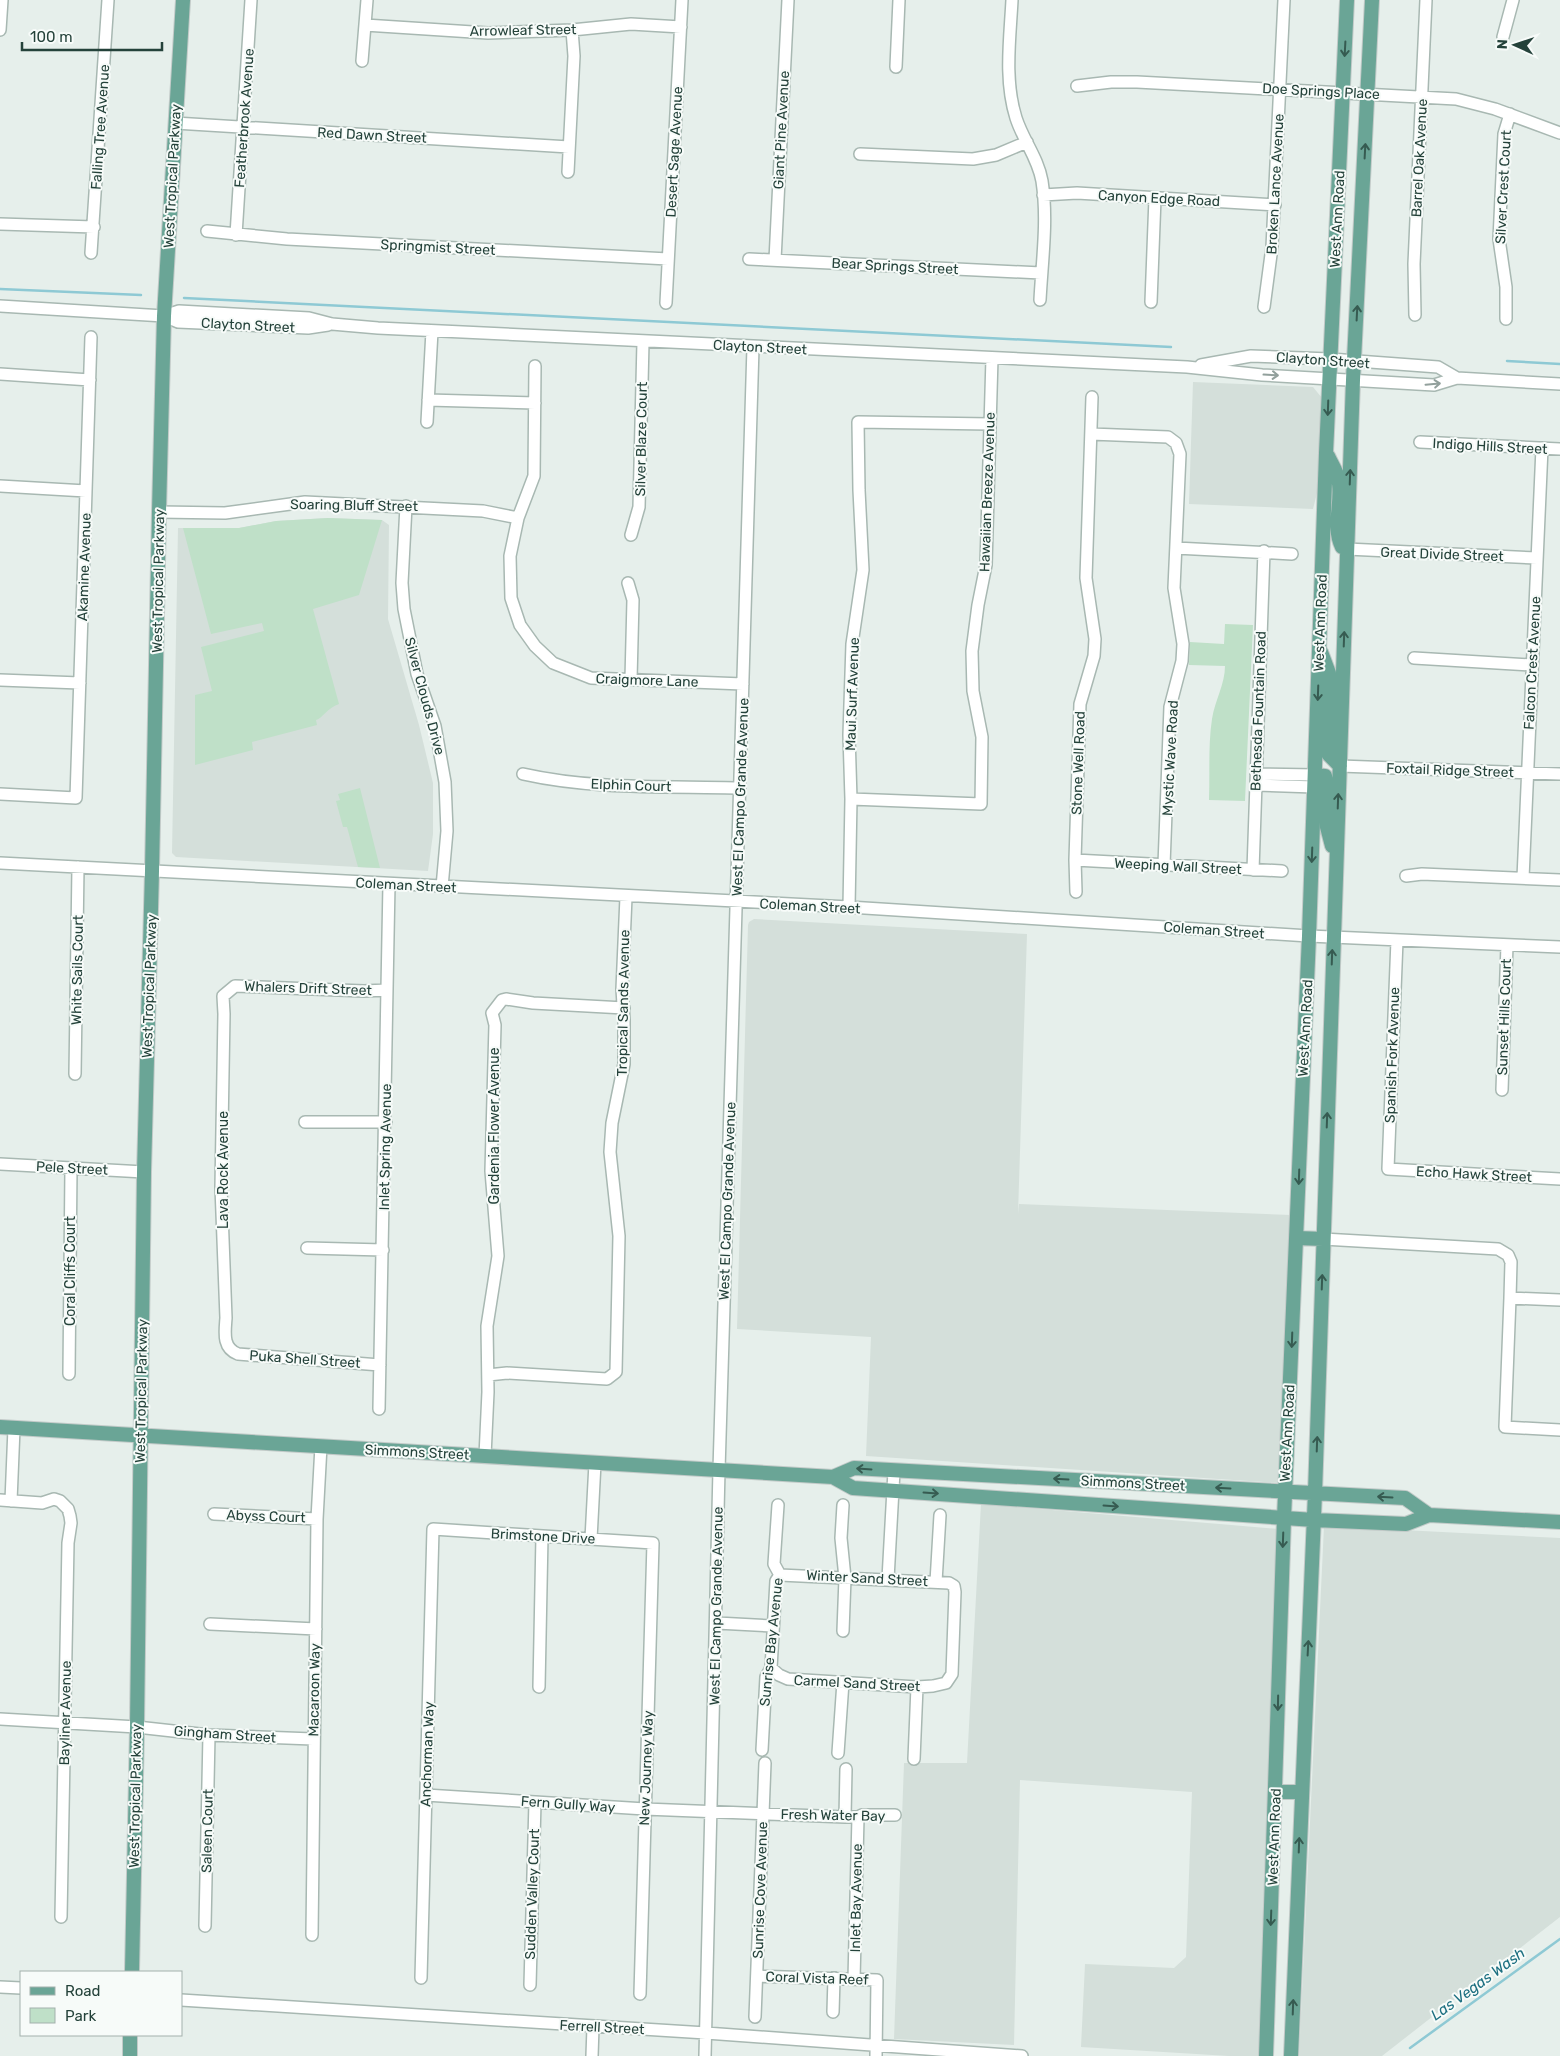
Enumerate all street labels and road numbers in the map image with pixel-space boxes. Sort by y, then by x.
street label: Arrowleaf Street [469,21,577,40]
street label: Featherbrook Avenue [231,48,258,188]
street label: Falling Tree Avenue [88,64,113,190]
street label: Giant Pine Avenue [770,70,793,190]
street label: Doe Springs Place [1262,80,1380,103]
street label: Desert Sage Avenue [663,86,686,218]
street label: Barrel Oak Avenue [1408,98,1431,218]
street label: West Tropical Parkway [160,103,185,248]
street label: Broken Lance Avenue [1263,113,1288,255]
street label: Red Dawn Street [317,124,428,147]
street label: Silver Crest Court [1492,129,1515,245]
street label: West Ann Road [1326,170,1349,268]
street label: Canyon Edge Road [1097,187,1220,210]
street label: Springmist Street [380,236,496,259]
street label: Bear Springs Street [831,255,959,278]
street label: Clayton Street [201,315,296,336]
street label: Clayton Street [713,337,808,358]
street label: Clayton Street [1276,349,1371,372]
street label: Silver Blaze Court [632,381,651,496]
street label: Hawaiian Breeze Avenue [976,412,999,572]
street label: Indigo Hills Street [1432,435,1548,458]
street label: Soaring Bluff Street [290,496,419,515]
street label: West Tropical Parkway [149,509,168,653]
street label: Akamine Avenue [74,512,95,622]
street label: Great Divide Street [1380,544,1504,565]
street label: West Ann Road [1310,574,1331,672]
street label: Falcon Crest Avenue [1521,596,1544,730]
street label: Bethesda Fountain Road [1247,631,1270,791]
street label: Silver Clouds Drive [401,635,448,757]
street label: Maui Surf Avenue [842,637,863,751]
street label: Craigmore Lane [595,670,699,691]
street label: West El Campo Grande Avenue [729,697,752,897]
street label: Mystic Wave Road [1159,700,1182,816]
street label: Stone Well Road [1068,711,1089,815]
street label: Foxtail Ridge Street [1386,760,1515,781]
street label: Elphin Court [590,776,672,795]
street label: Weeping Wall Street [1114,855,1243,878]
street label: Coleman Street [355,874,457,897]
street label: Coleman Street [759,895,861,918]
street label: West Tropical Parkway [138,913,161,1058]
street label: White Sails Court [68,914,87,1025]
street label: Coleman Street [1163,918,1266,943]
street label: Tropical Sands Avenue [614,929,633,1076]
street label: Sunset Hills Court [1494,958,1515,1076]
street label: Whalers Drift Street [244,978,373,999]
street label: West Ann Road [1294,979,1317,1077]
street label: Spanish Fork Avenue [1382,986,1403,1123]
street label: Gardenia Flower Avenue [486,1047,503,1205]
street label: Inlet Spring Avenue [376,1083,395,1211]
street label: West El Campo Grande Avenue [716,1101,739,1301]
street label: Lava Rock Avenue [215,1111,232,1229]
street label: Pele Street [36,1158,109,1179]
street label: Echo Hawk Street [1416,1163,1533,1186]
street label: Coral Cliffs Court [62,1215,79,1326]
street label: West Tropical Parkway [132,1319,151,1463]
street label: Puka Shell Street [249,1347,362,1372]
street label: West Ann Road [1276,1384,1299,1482]
street label: Simmons Street [364,1441,470,1464]
street label: Simmons Street [1080,1472,1186,1495]
street label: West El Campo Grande Avenue [706,1506,727,1705]
street label: Abyss Court [226,1507,306,1526]
street label: Brimstone Drive [490,1525,596,1548]
street label: Winter Sand Street [806,1567,929,1590]
street label: Sunrise Bay Avenue [756,1577,787,1707]
street label: Macaroon Way [305,1643,324,1737]
street label: Bayliner Avenue [56,1660,75,1766]
street label: Carmel Sand Street [793,1672,921,1695]
street label: Anchorman Way [417,1701,438,1807]
street label: New Journey Way [636,1710,657,1826]
street label: Gingham Street [173,1722,277,1747]
street label: West Tropical Parkway [126,1724,145,1868]
street label: Saleen Court [198,1788,217,1873]
street label: West Ann Road [1264,1788,1285,1886]
street label: Fern Gully Way [520,1793,616,1816]
street label: Fresh Water Bay [780,1806,886,1825]
street label: Sunrise Cove Avenue [750,1821,771,1959]
street label: Sudden Valley Court [522,1828,543,1960]
street label: Inlet Bay Avenue [847,1843,866,1953]
street label: Coral Vista Reef [765,1968,869,1989]
street label: Ferrell Street [559,2017,645,2038]

